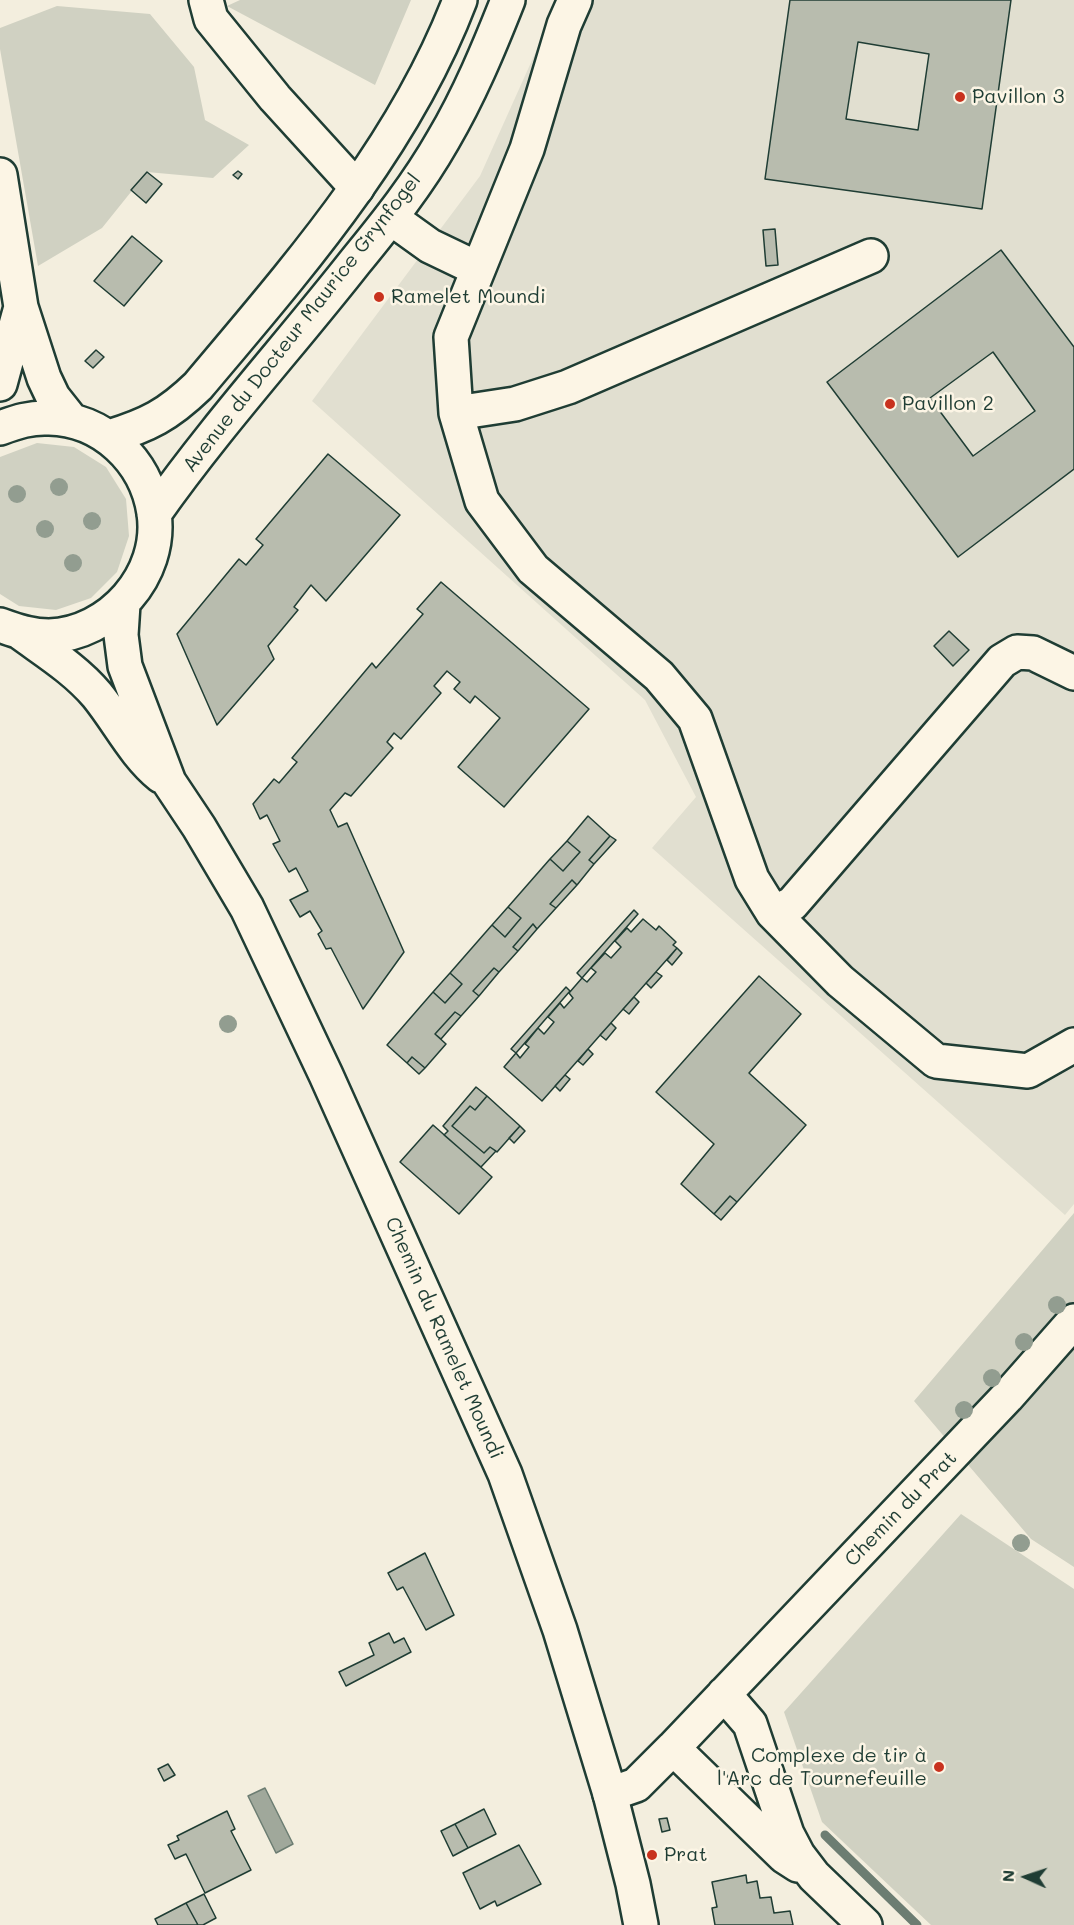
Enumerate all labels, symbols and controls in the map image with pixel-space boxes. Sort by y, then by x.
place label: Pavillon 3 [972,85,1064,109]
marker: Pavillon 3 [953,90,967,104]
street label: Avenue du Docteur Maurice Grynfogel [178,169,426,477]
place label: Ramelet Moundi [391,285,546,309]
marker: Ramelet Moundi [372,290,386,304]
place label: Pavillon 2 [902,392,994,416]
marker: Pavillon 2 [883,397,897,411]
street label: Chemin du Ramelet Moundi [380,1213,508,1463]
street label: Chemin du Prat [840,1446,962,1572]
place label: Complexe de tir à l'Arc de Tournefeuille [717,1744,927,1791]
marker: Complexe de tir à l'Arc de Tournefeuille [932,1760,946,1774]
place label: Prat [664,1843,708,1867]
north arrow [996,1847,1056,1907]
marker: Prat [645,1848,659,1862]
text: N [997,1869,1018,1883]

